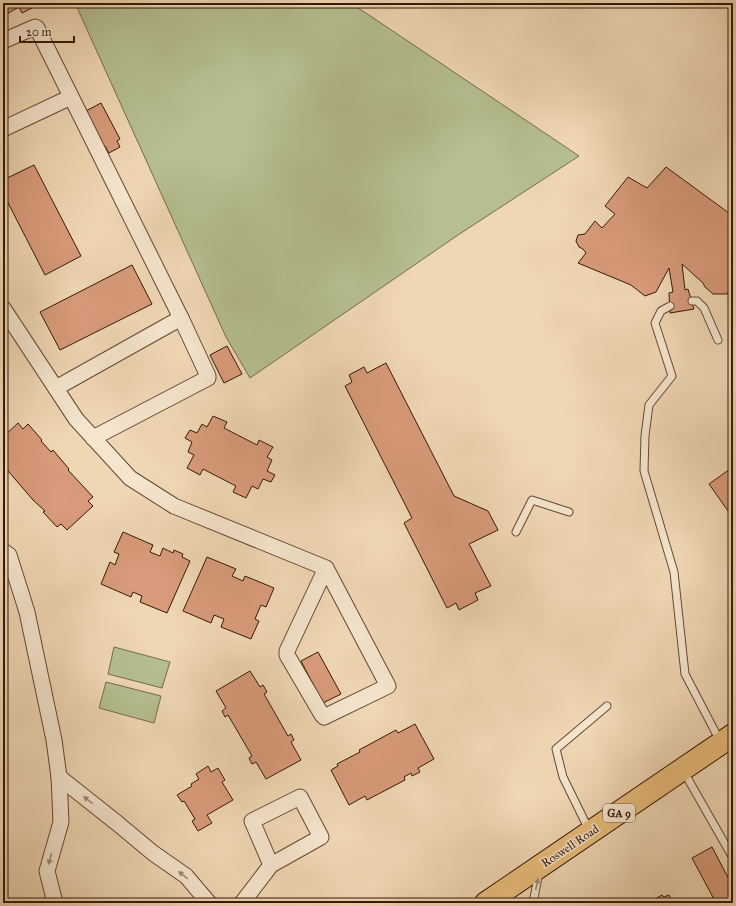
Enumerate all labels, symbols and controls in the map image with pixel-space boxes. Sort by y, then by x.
scale bar [20,18,74,44]
text: 20 m [26,25,52,39]
one-way arrow [82,796,93,804]
road number: GA 9 [603,804,635,822]
street label: Roswell Road [539,822,601,870]
one-way arrow [47,853,53,865]
one-way arrow [177,870,188,879]
one-way arrow [534,878,540,890]

